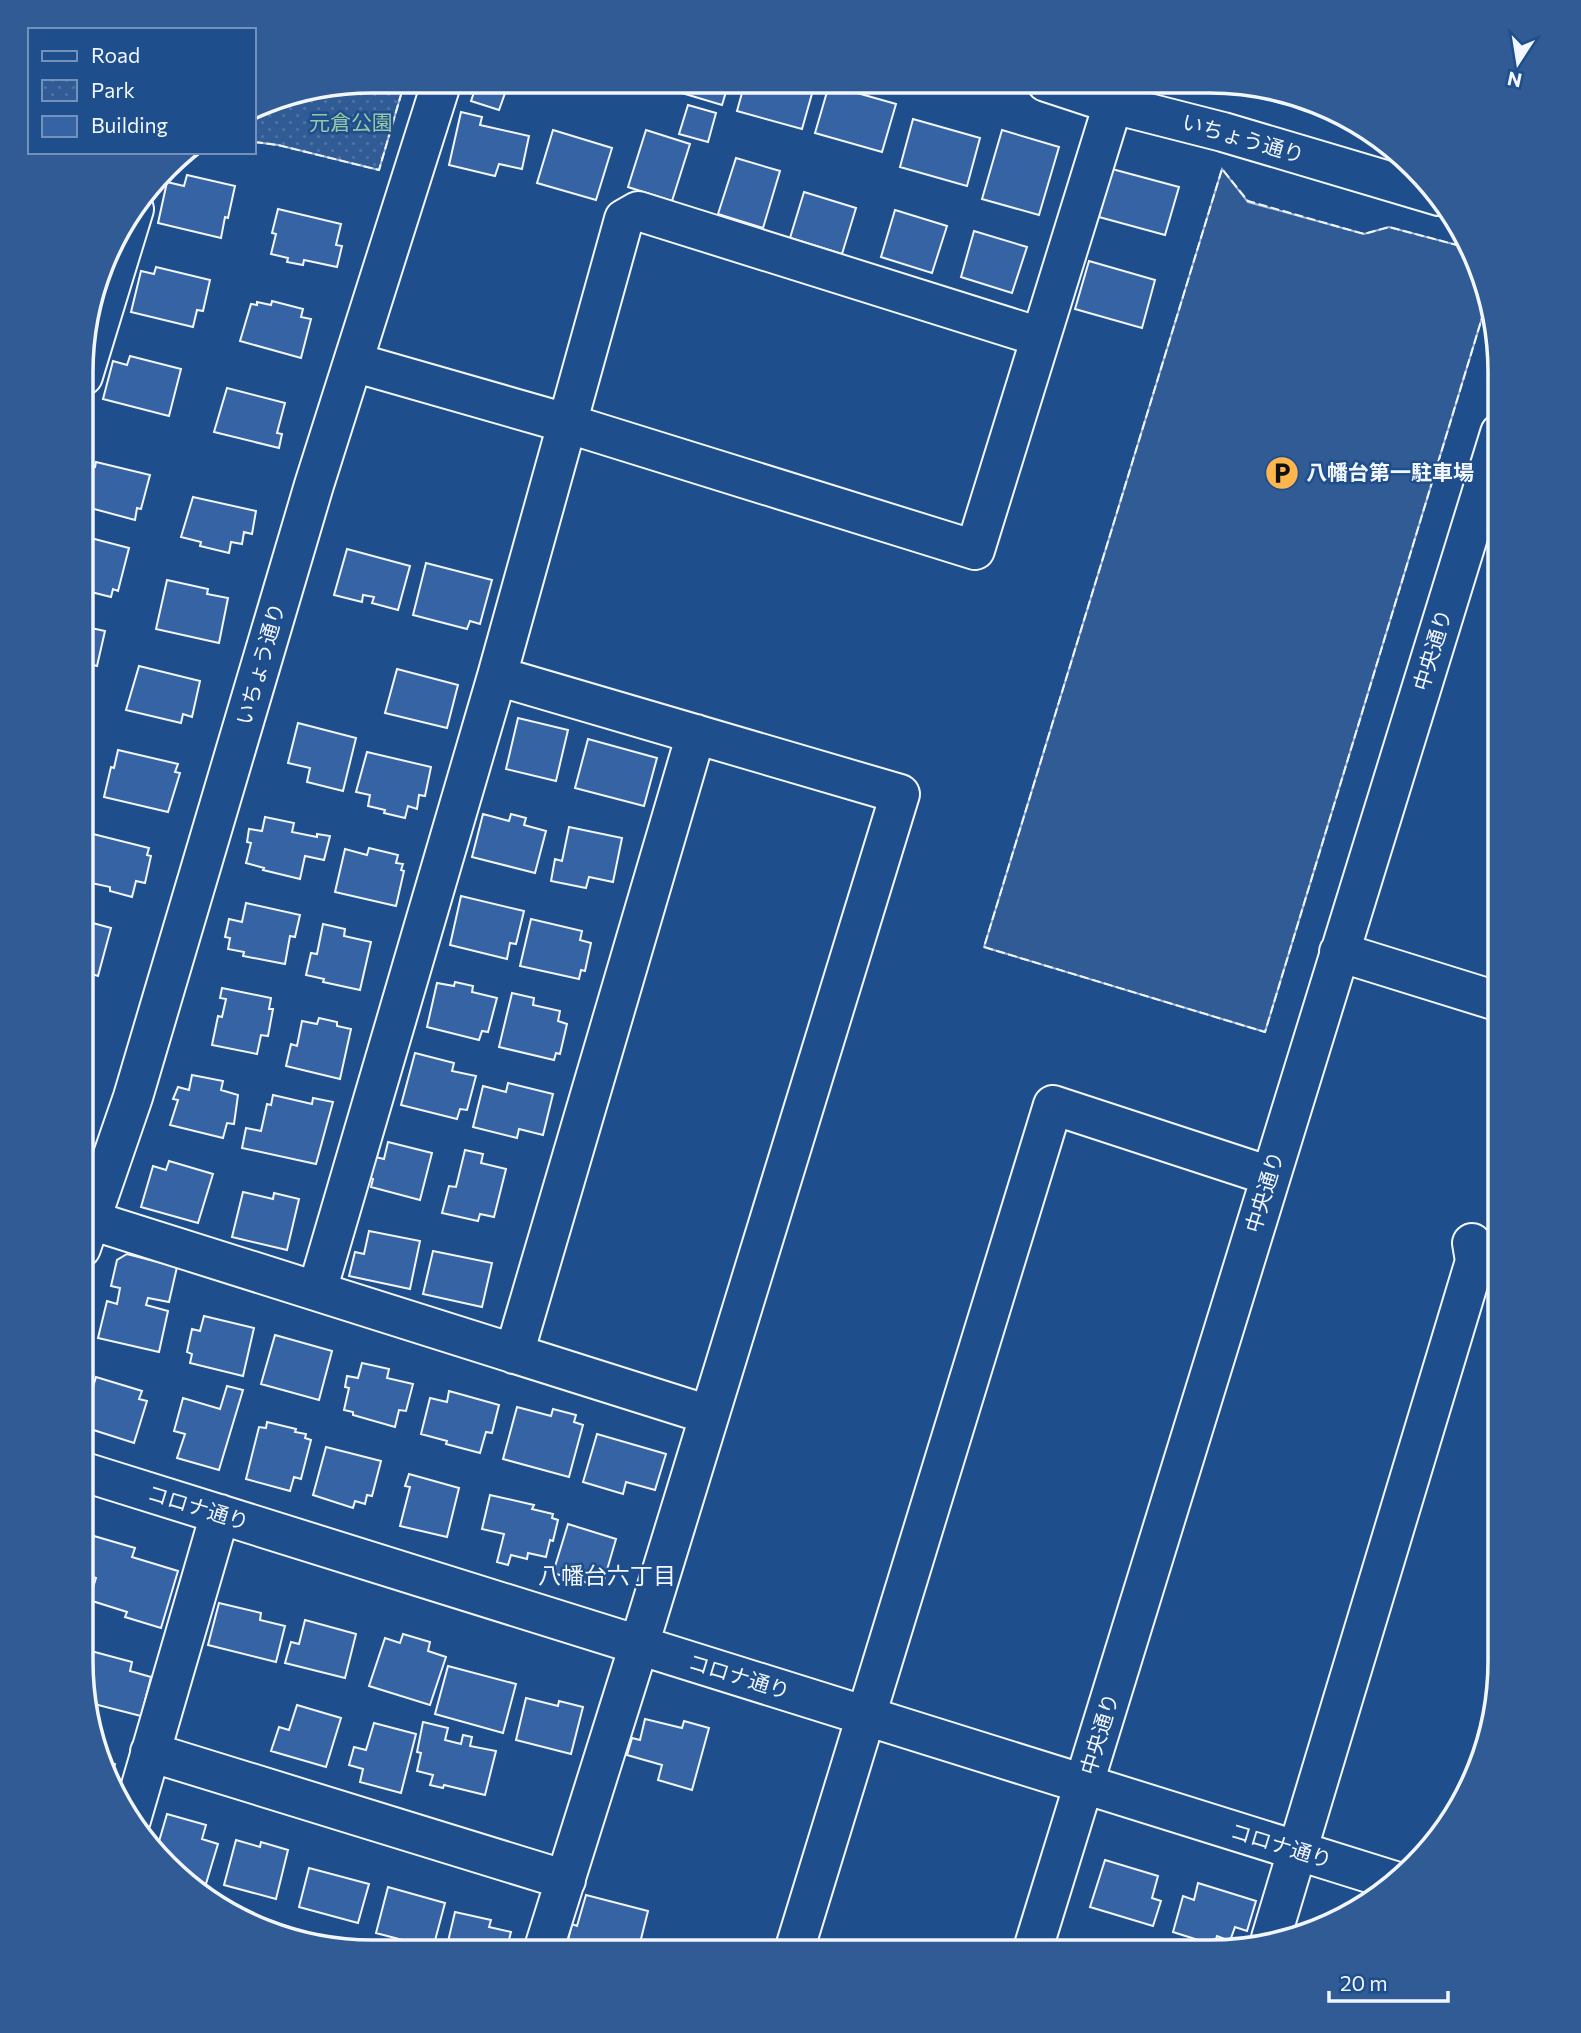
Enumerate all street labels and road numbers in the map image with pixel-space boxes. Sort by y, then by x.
street label: いちょう通り [1179,108,1307,167]
street label: いちょう通り [230,600,289,728]
street label: 中央通り [1407,606,1456,693]
street label: 中央通り [1239,1148,1288,1235]
street label: コロナ通り [145,1479,252,1534]
street label: コロナ通り [686,1648,793,1703]
street label: 中央通り [1074,1690,1123,1777]
street label: コロナ通り [1228,1817,1335,1872]

